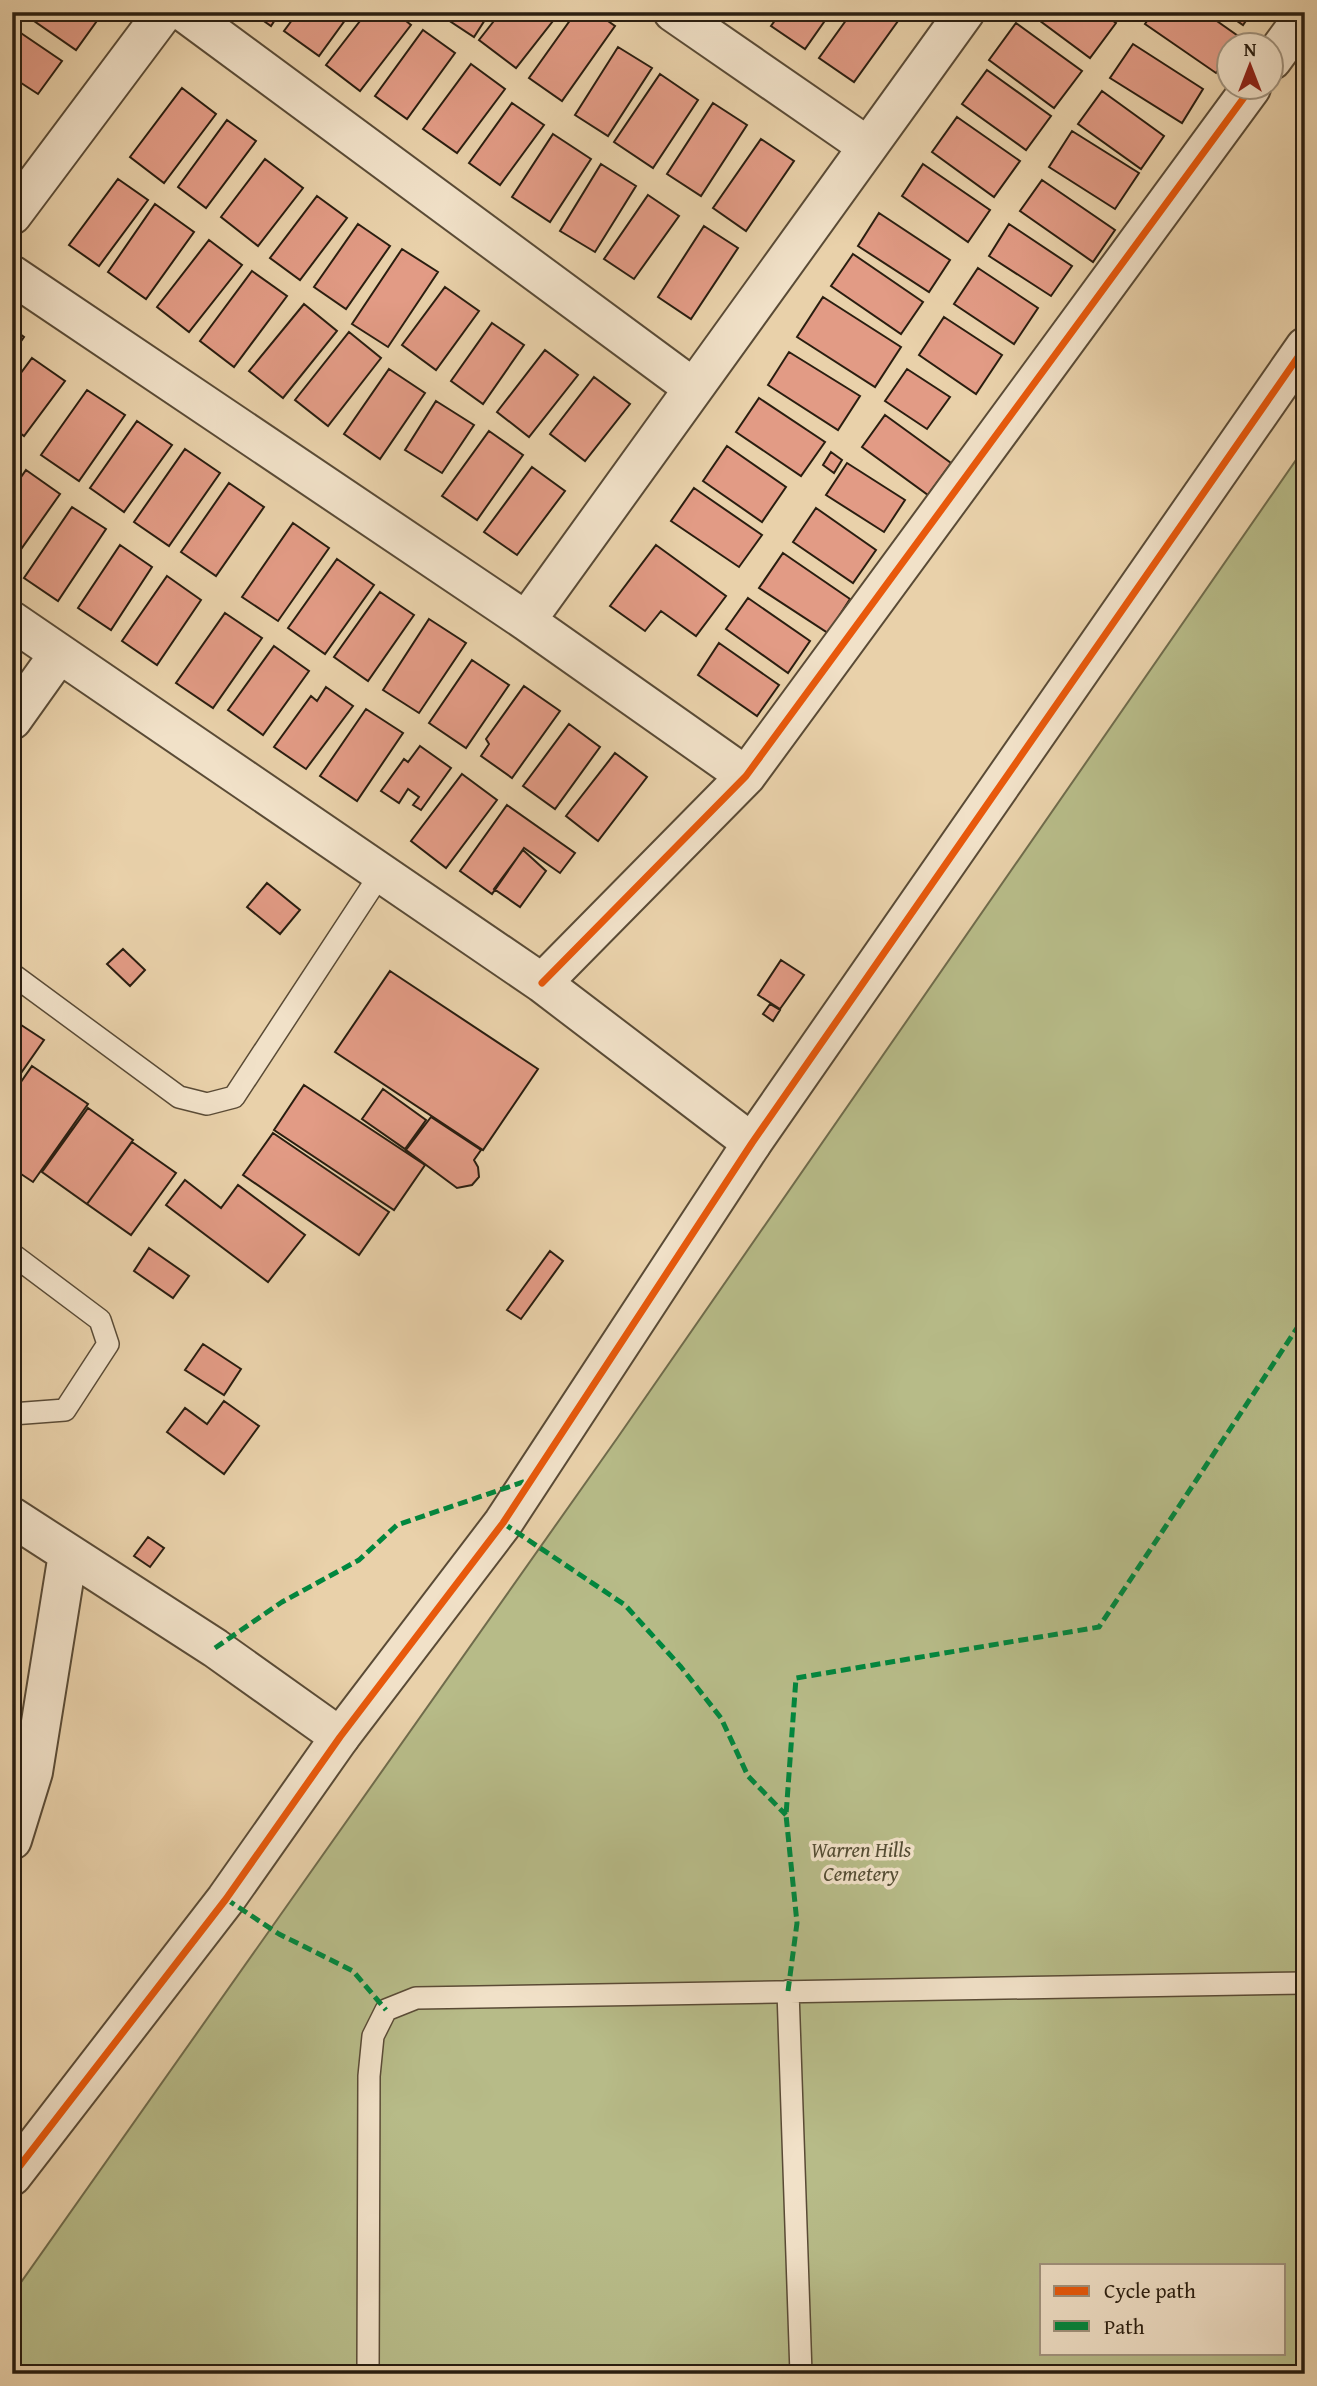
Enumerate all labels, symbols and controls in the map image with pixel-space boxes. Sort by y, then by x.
north arrow [1216,32,1286,102]
text: N [1244,35,1257,63]
park label: Warren Hills Cemetery [811,1834,911,1889]
legend [1040,2264,1286,2354]
text: Cycle path [1104,2275,1196,2306]
text: Path [1104,2311,1145,2342]

